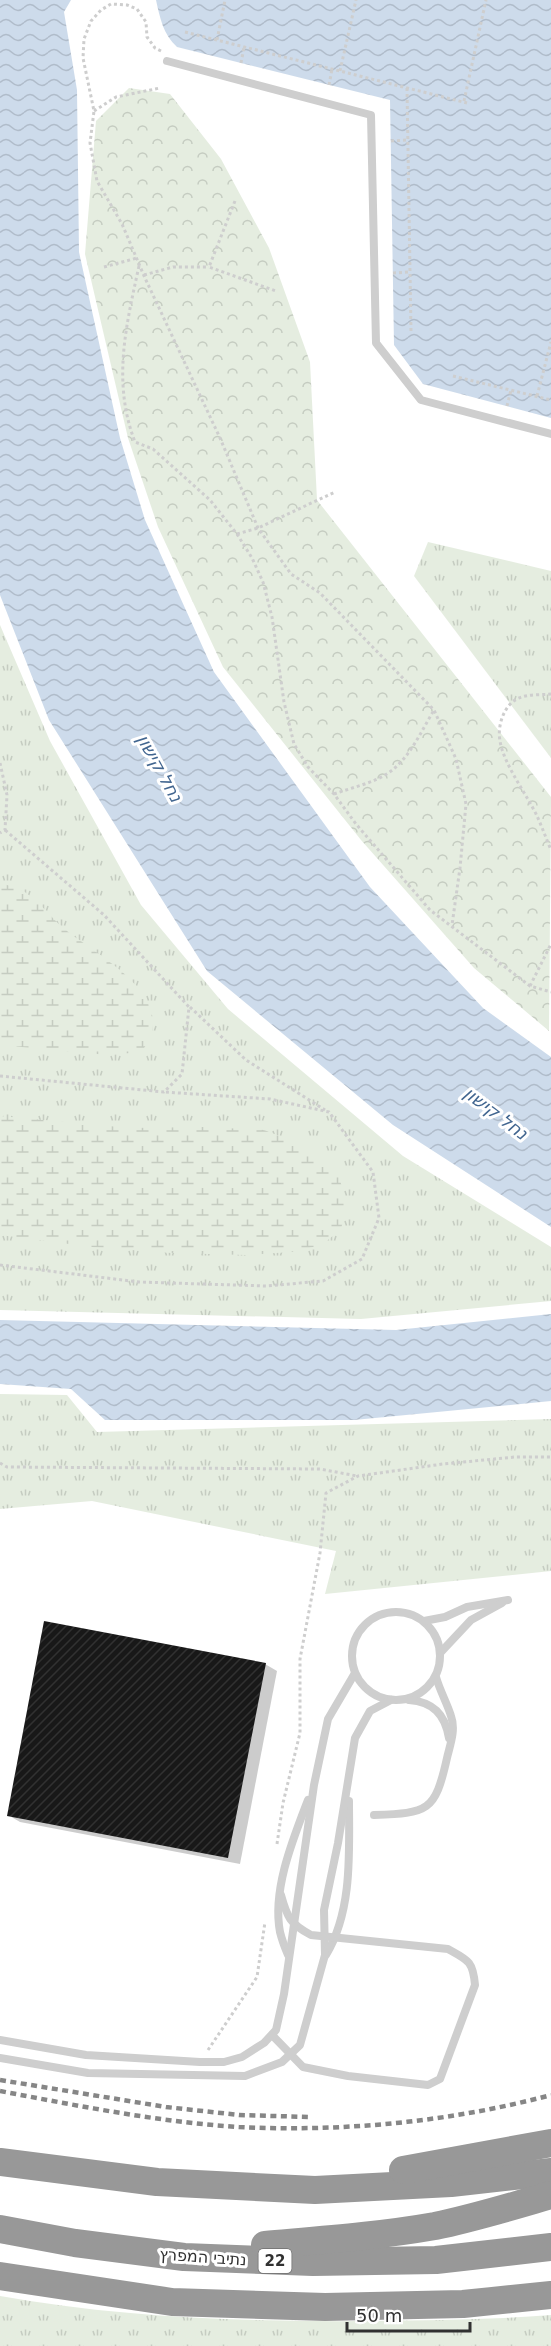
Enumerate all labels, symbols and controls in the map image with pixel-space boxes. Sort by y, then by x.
water label: נחל קישון [133,730,188,806]
water label: נחל קישון [460,1082,533,1144]
street label: נתיבי המפרץ [159,2244,247,2270]
road number: 22 [258,2249,292,2273]
scale bar [347,2295,470,2333]
text: 50 m [356,2305,402,2326]

